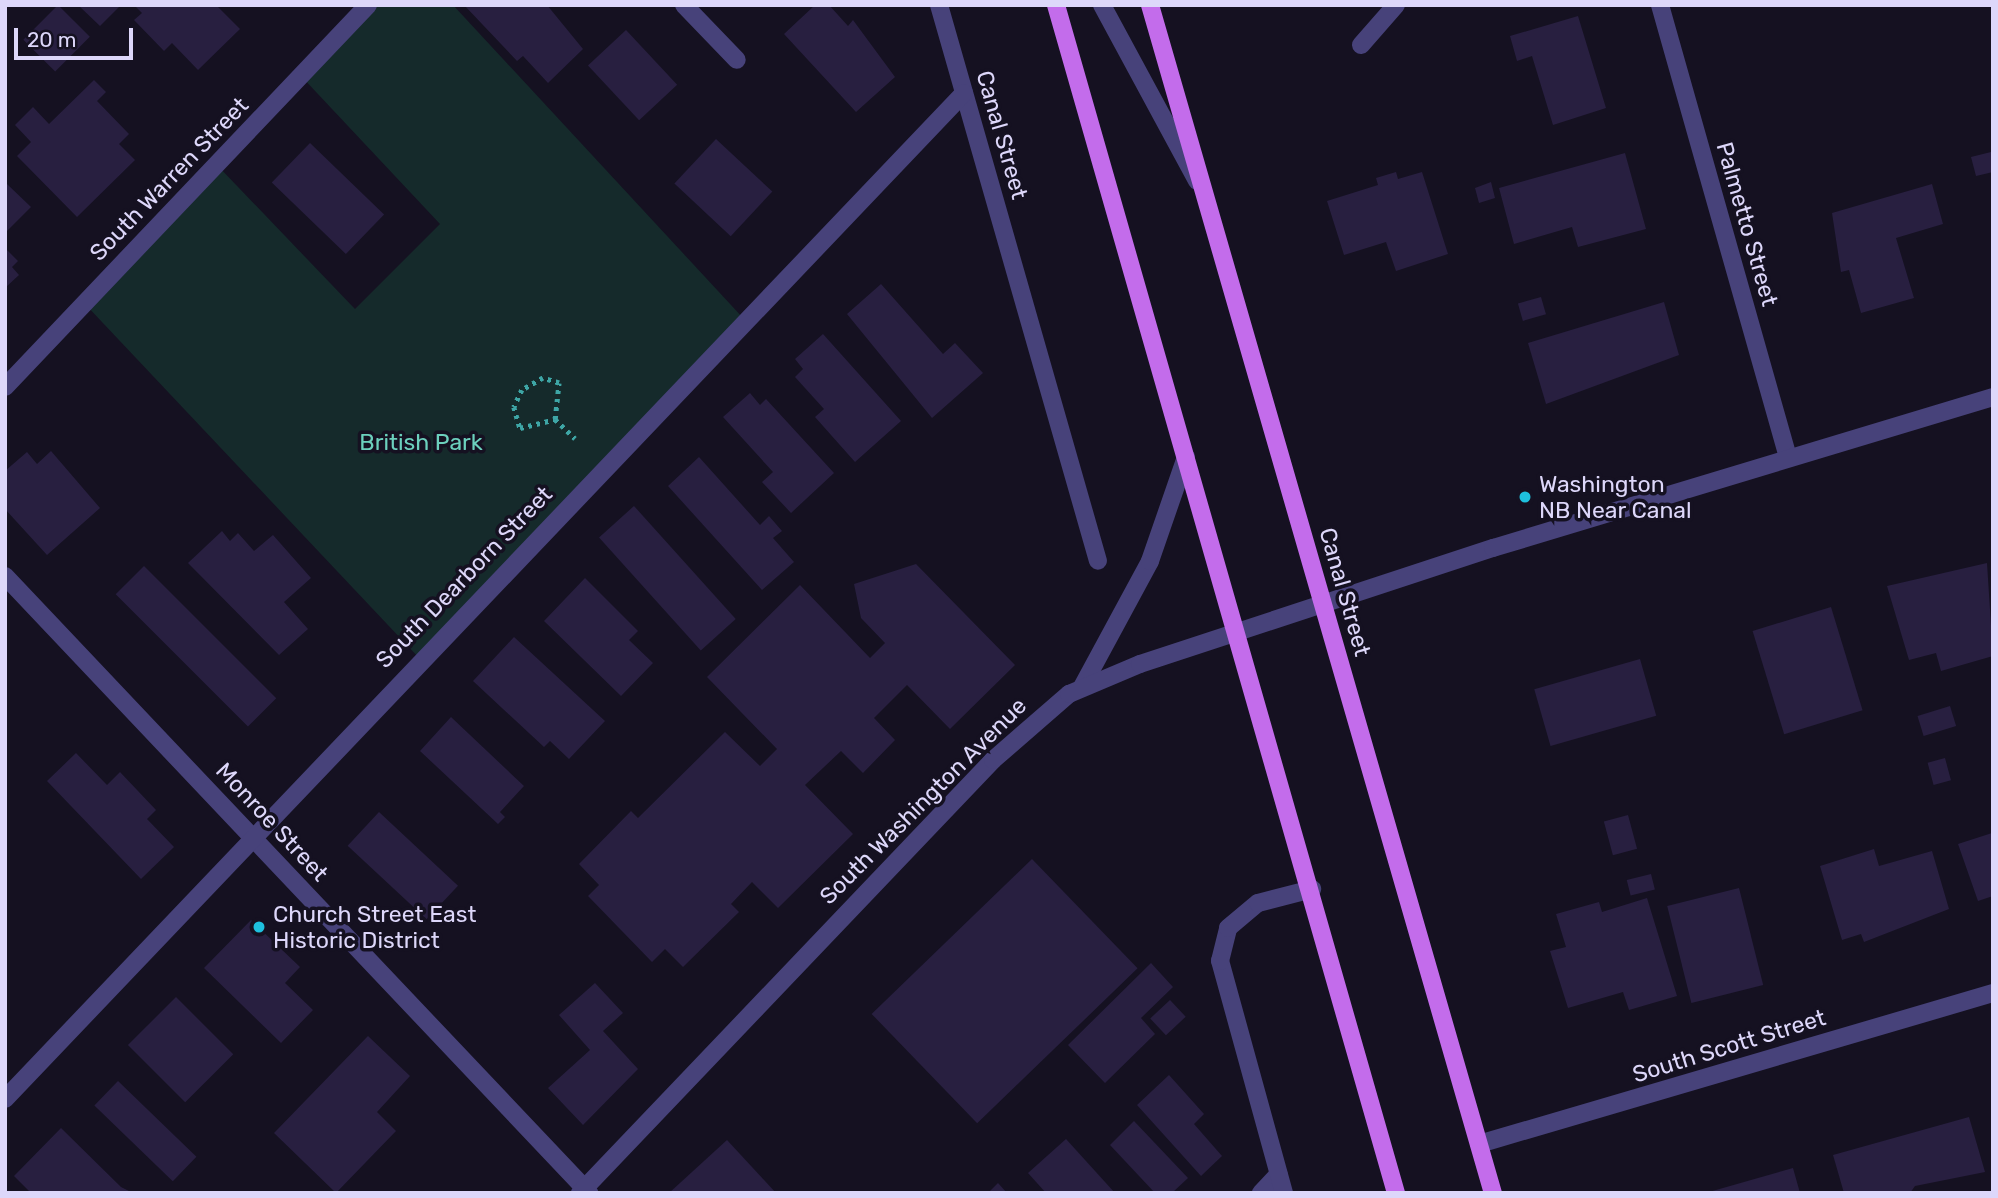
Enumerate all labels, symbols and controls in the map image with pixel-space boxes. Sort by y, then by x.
scale bar [18,14,136,58]
text: 20 m [27,27,76,52]
street label: Canal Street [970,68,1034,202]
street label: South Warren Street [84,91,254,267]
street label: Palmetto Street [1710,139,1784,309]
park label: British Park [359,428,483,456]
place label: Washington NB Near Canal [1539,470,1692,524]
street label: South Dearborn Street [370,480,558,674]
marker: Washington NB Near Canal [1517,489,1533,505]
street label: Canal Street [1313,525,1377,659]
street label: South Washington Avenue [814,692,1032,910]
street label: Monroe Street [210,757,334,887]
place label: Church Street East Historic District [273,900,476,954]
marker: Church Street East Historic District [251,919,267,935]
street label: South Scott Street [1629,1004,1829,1088]

